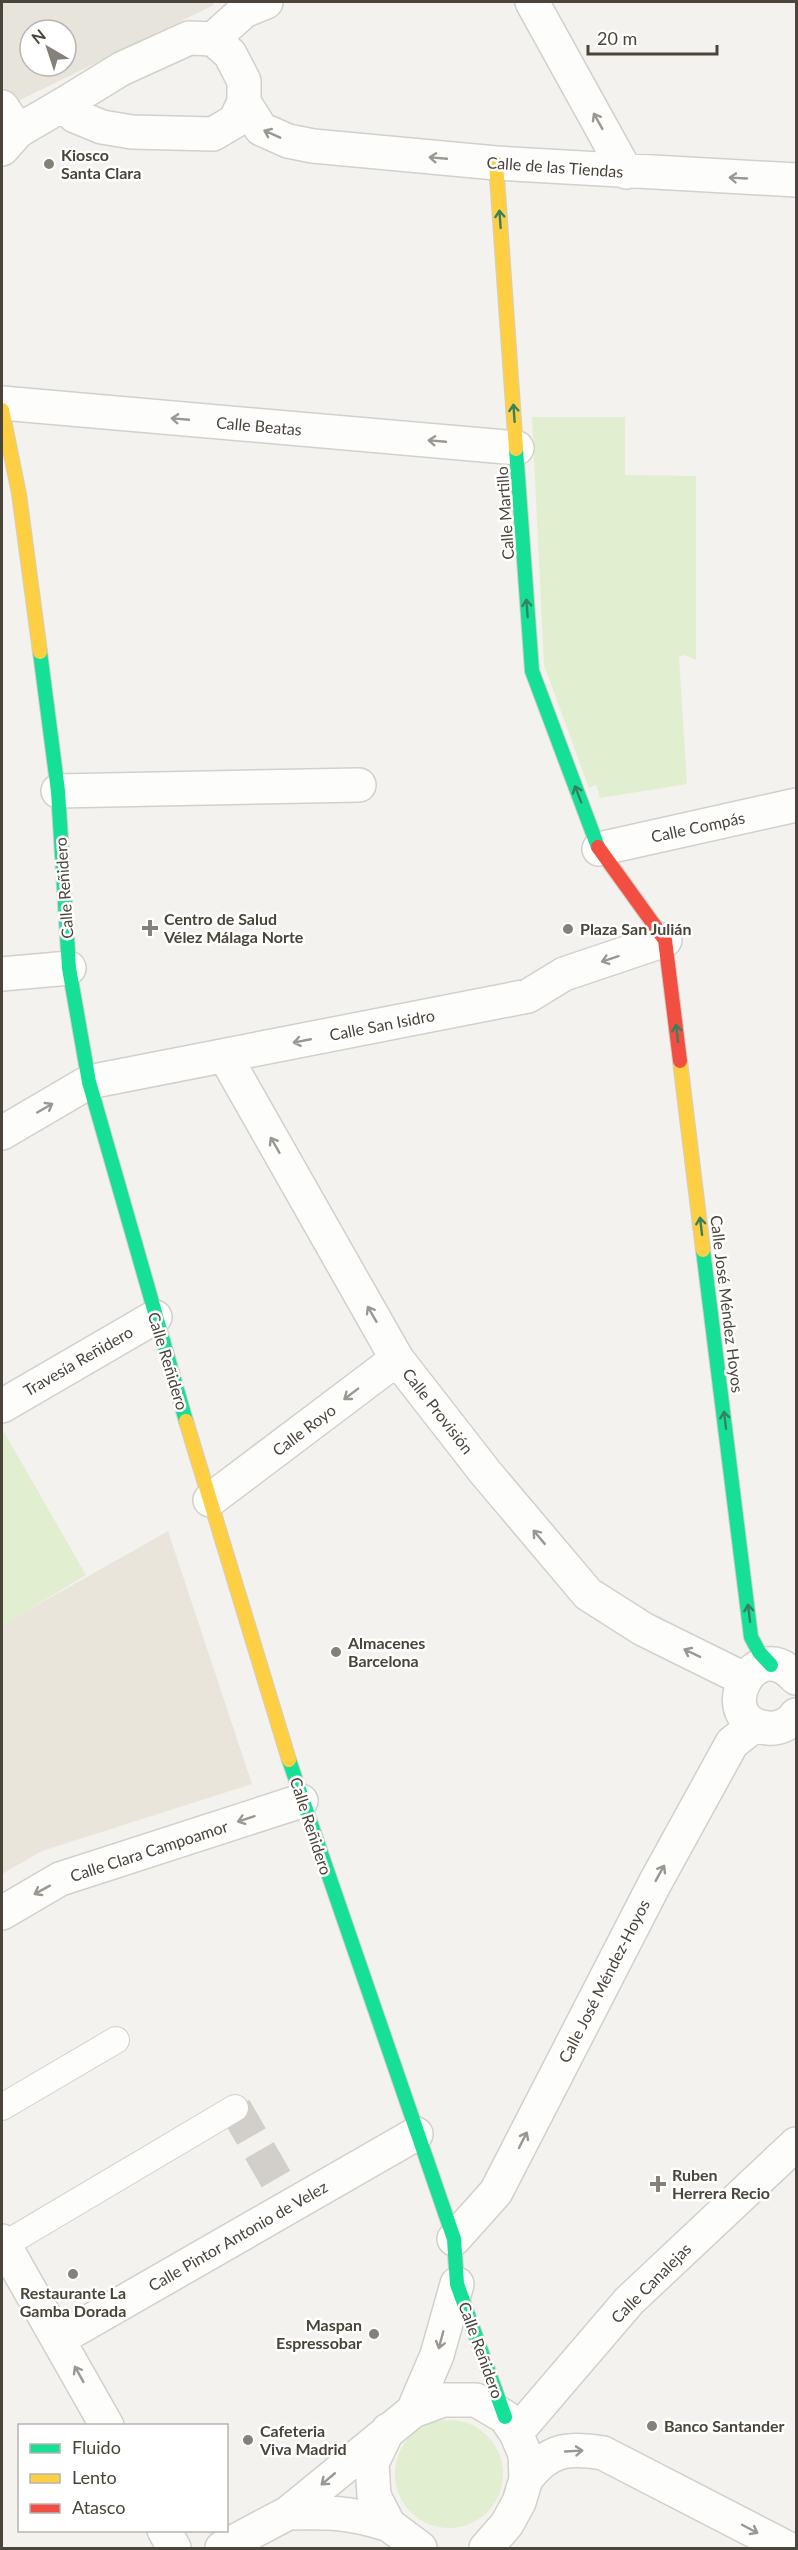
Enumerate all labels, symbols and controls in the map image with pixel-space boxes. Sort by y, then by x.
north arrow [18,18,78,78]
scale bar [588,18,717,56]
text: N [27,25,49,47]
text: 20 m [597,27,637,49]
one-way arrow [592,113,604,130]
one-way arrow [263,127,281,139]
place label: Kiosco Santa Clara [61,145,141,182]
one-way arrow [429,152,449,163]
street label: Calle de las Tiendas [486,152,624,181]
marker: Kiosco Santa Clara [42,157,56,171]
one-way arrow [729,172,749,183]
one-way arrow [495,209,506,229]
one-way arrow [508,404,519,424]
street label: Calle Beatas [215,412,303,439]
one-way arrow [171,413,191,424]
one-way arrow [428,435,448,446]
street label: Calle Martillo [492,466,517,560]
one-way arrow [522,598,533,618]
one-way arrow [572,785,583,804]
street label: Calle Compás [649,807,747,846]
street label: Calle Reñidero [50,837,77,939]
place label: Centro de Salud Vélez Málaga Norte [163,909,304,946]
marker: Centro de Salud Vélez Málaga Norte [141,919,159,937]
place label: Plaza San Julián [580,919,691,938]
marker: Plaza San Julián [561,922,575,936]
one-way arrow [601,954,620,965]
street label: Calle San Isidro [328,1005,436,1044]
one-way arrow [671,1023,682,1043]
one-way arrow [293,1036,312,1047]
one-way arrow [36,1102,53,1114]
one-way arrow [269,1137,281,1154]
street label: Calle José Méndez Hoyos [707,1214,748,1394]
one-way arrow [695,1217,706,1236]
one-way arrow [365,1306,377,1323]
street label: Calle Reñidero [145,1310,192,1412]
street label: Travesía Reñidero [20,1322,136,1400]
street label: Calle Provisión [399,1364,478,1457]
one-way arrow [343,1388,359,1401]
street label: Calle Royo [268,1400,339,1460]
one-way arrow [719,1410,730,1430]
one-way arrow [533,1529,546,1545]
one-way arrow [743,1604,754,1624]
place label: Almacenes Barcelona [347,1633,425,1670]
marker: Almacenes Barcelona [329,1645,343,1659]
one-way arrow [683,1647,701,1659]
street label: Calle Reñidero [287,1775,336,1877]
one-way arrow [237,1815,256,1826]
street label: Calle Clara Campoamor [68,1816,230,1885]
one-way arrow [654,1865,666,1882]
one-way arrow [34,1884,51,1896]
street label: Calle José Méndez-Hoyos [554,1896,653,2066]
one-way arrow [518,2131,529,2149]
place label: Ruben Herrera Recio [672,2165,770,2202]
marker: Ruben Herrera Recio [649,2175,667,2193]
street label: Calle Pintor Antonio de Velez [145,2176,331,2295]
street label: Calle Canalejas [607,2239,695,2327]
marker: Restaurante La Gamba Dorada [66,2267,80,2281]
place label: Restaurante La Gamba Dorada [20,2283,126,2320]
street label: Calle Reñidero [455,2299,508,2401]
place label: Maspan Espressobar [276,2315,362,2352]
marker: Maspan Espressobar [367,2327,381,2341]
one-way arrow [435,2330,447,2349]
one-way arrow [73,2366,85,2383]
place label: Banco Santander [664,2416,785,2435]
marker: Banco Santander [645,2419,659,2433]
place label: Cafeteria Viva Madrid [259,2421,347,2458]
legend [18,2424,228,2532]
marker: Cafeteria Viva Madrid [241,2433,255,2447]
text: Fluido [72,2436,121,2458]
one-way arrow [564,2445,584,2456]
text: Lento [72,2466,117,2488]
one-way arrow [321,2472,336,2486]
text: Atasco [72,2496,125,2518]
one-way arrow [741,2524,759,2535]

